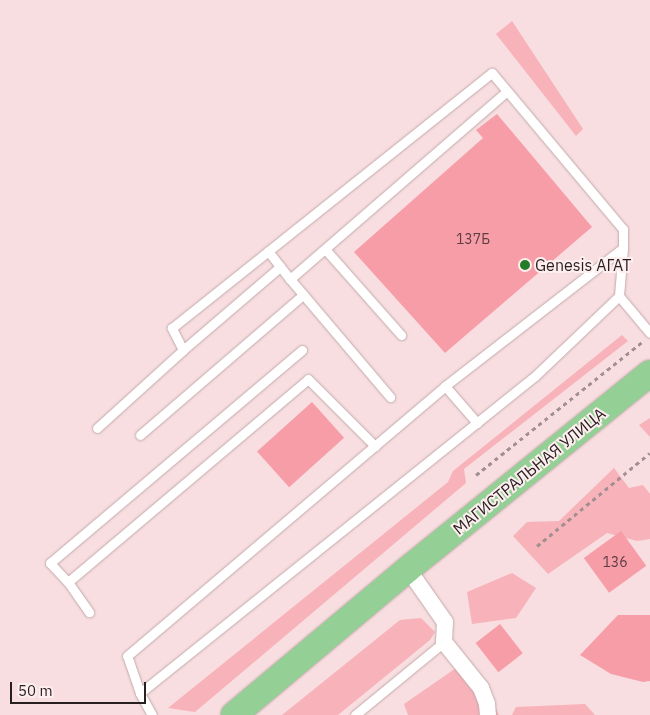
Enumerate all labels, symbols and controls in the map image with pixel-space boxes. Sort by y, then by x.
house number: 137Б [456,231,490,247]
place label: Genesis АГАТ [535,255,631,275]
marker: Genesis АГАТ [519,259,531,271]
street label: МАГИСТРАЛЬНАЯ УЛИЦА [449,404,609,538]
house number: 136 [602,554,628,570]
scale bar [12,672,149,704]
text: 50 m [18,681,53,700]

